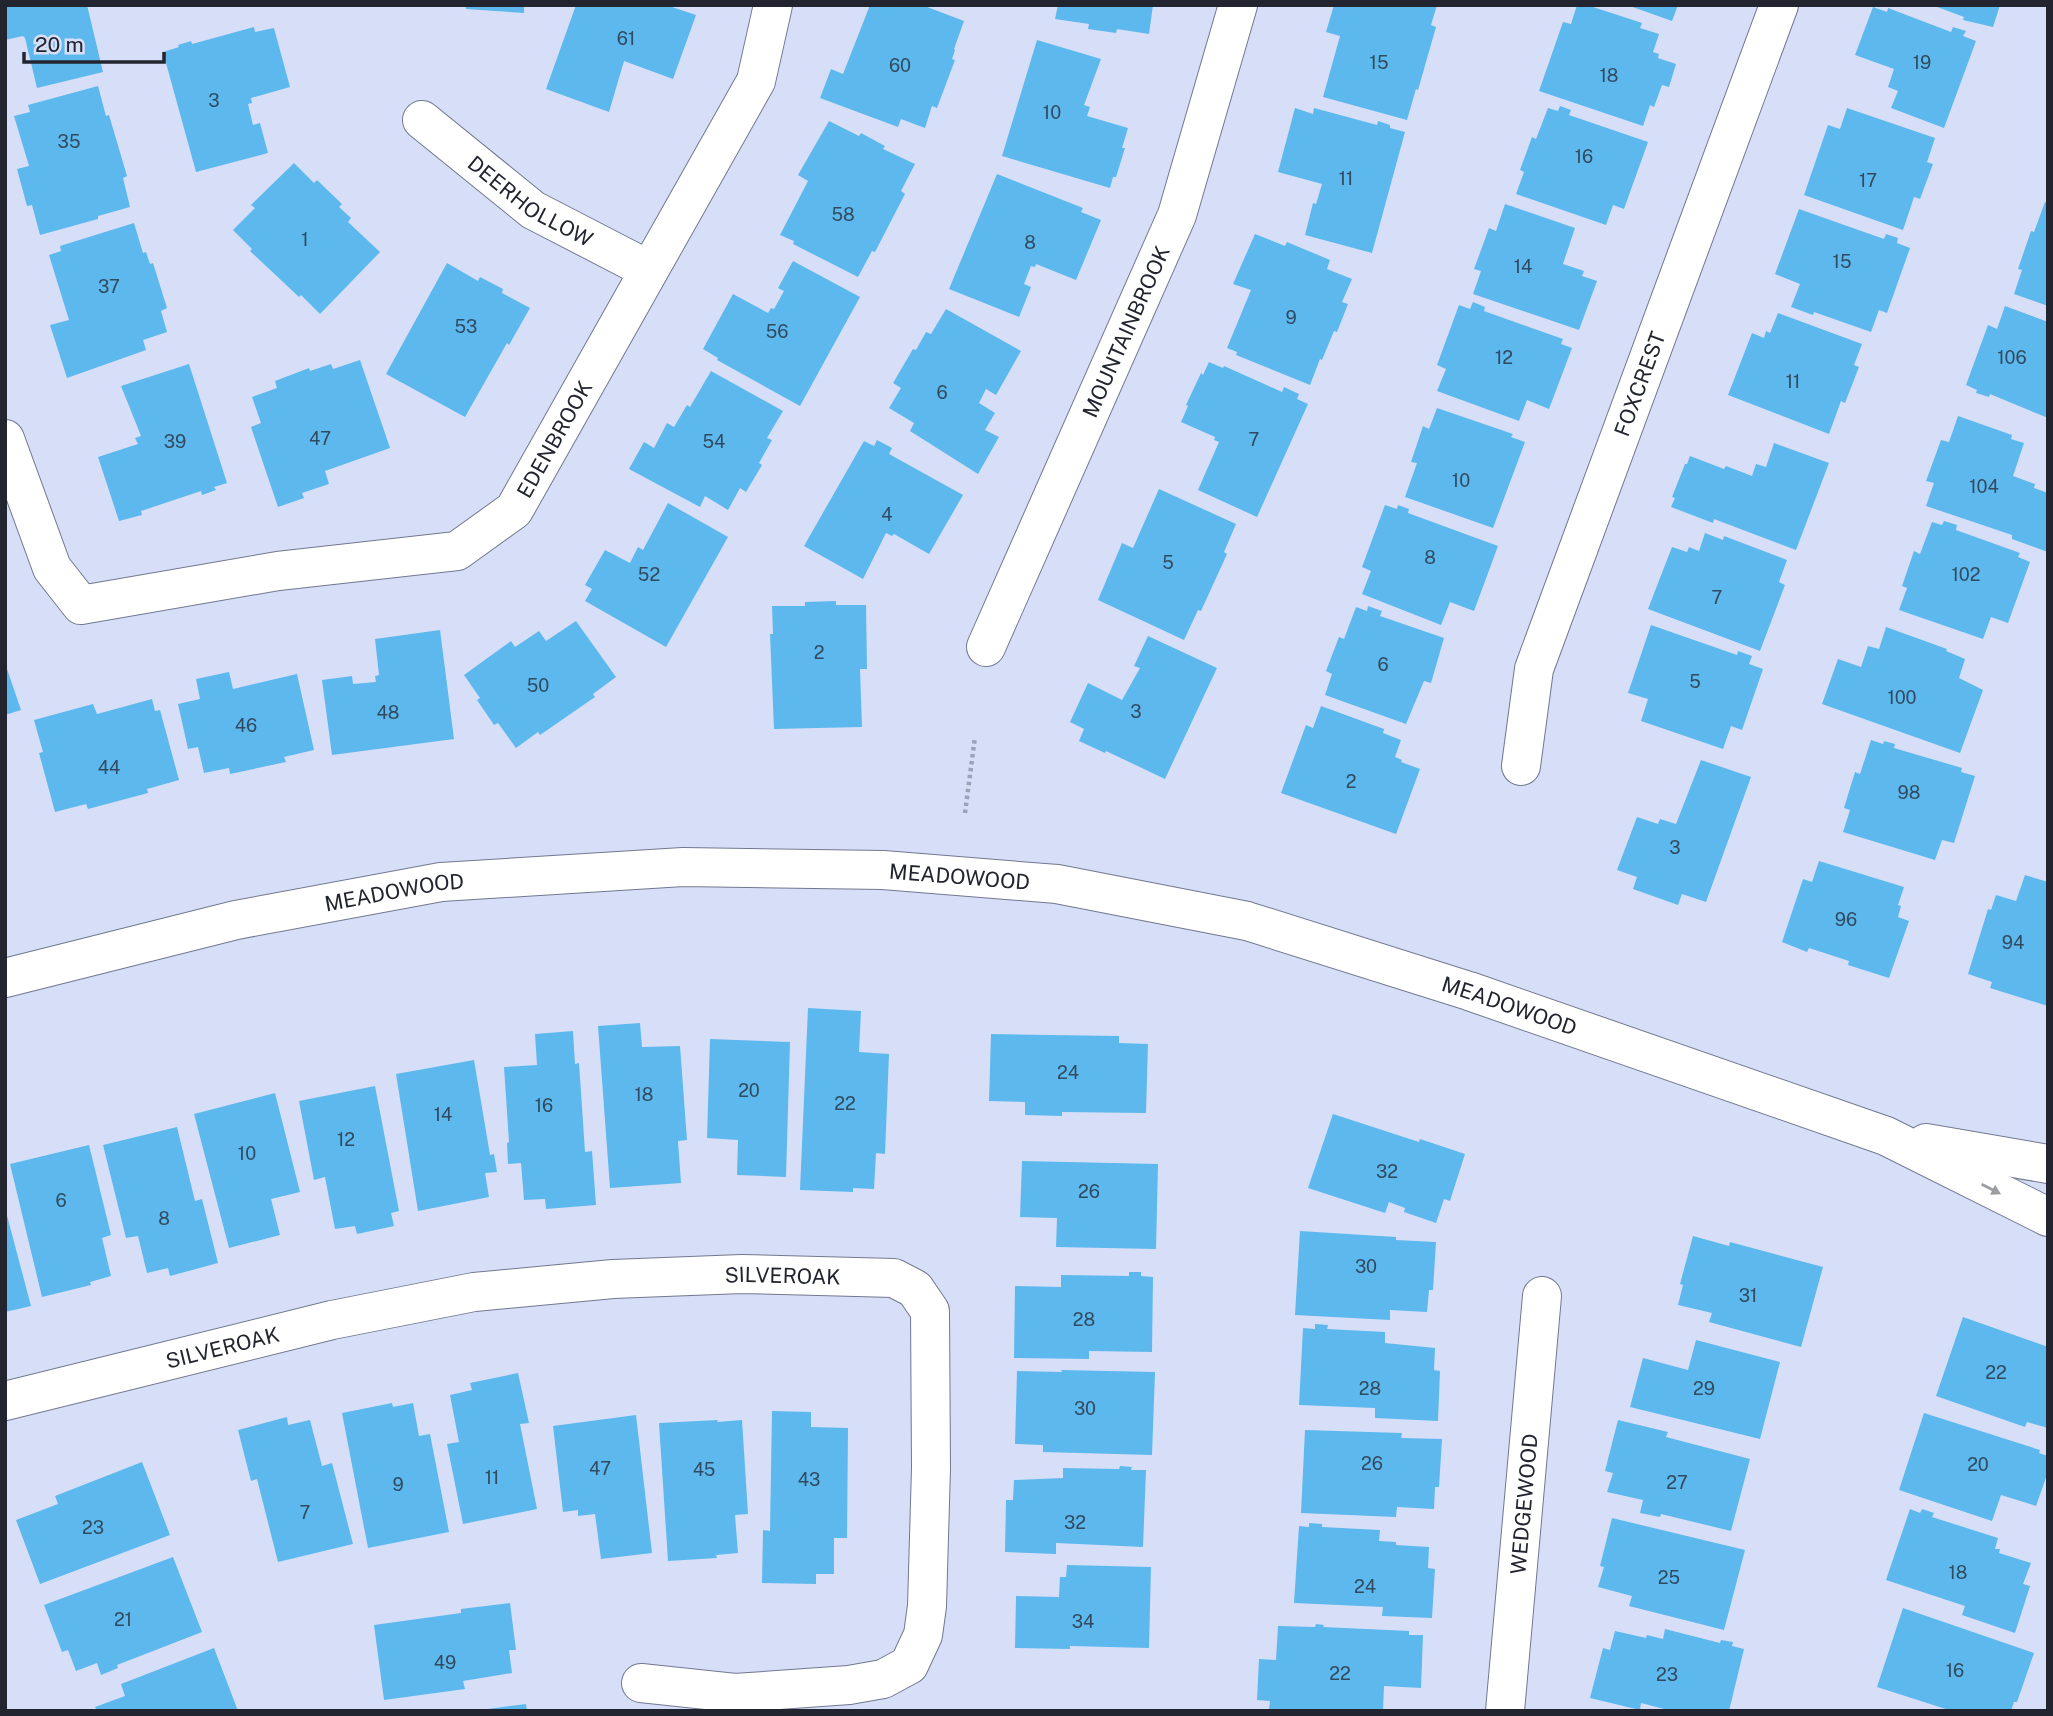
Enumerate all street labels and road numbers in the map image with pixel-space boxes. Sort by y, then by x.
street label: DEERHOLLOW [463,150,597,251]
street label: MOUNTAINBROOK [1077,242,1174,421]
street label: FOXCREST [1609,328,1670,439]
street label: EDENBROOK [511,376,597,502]
street label: MEADOWOOD [888,858,1031,894]
street label: MEADOWOOD [322,868,465,916]
street label: MEADOWOOD [1439,971,1580,1040]
street label: SILVEROAK [724,1261,841,1289]
street label: SILVEROAK [163,1321,282,1373]
street label: WEDGEWOOD [1505,1432,1542,1575]

